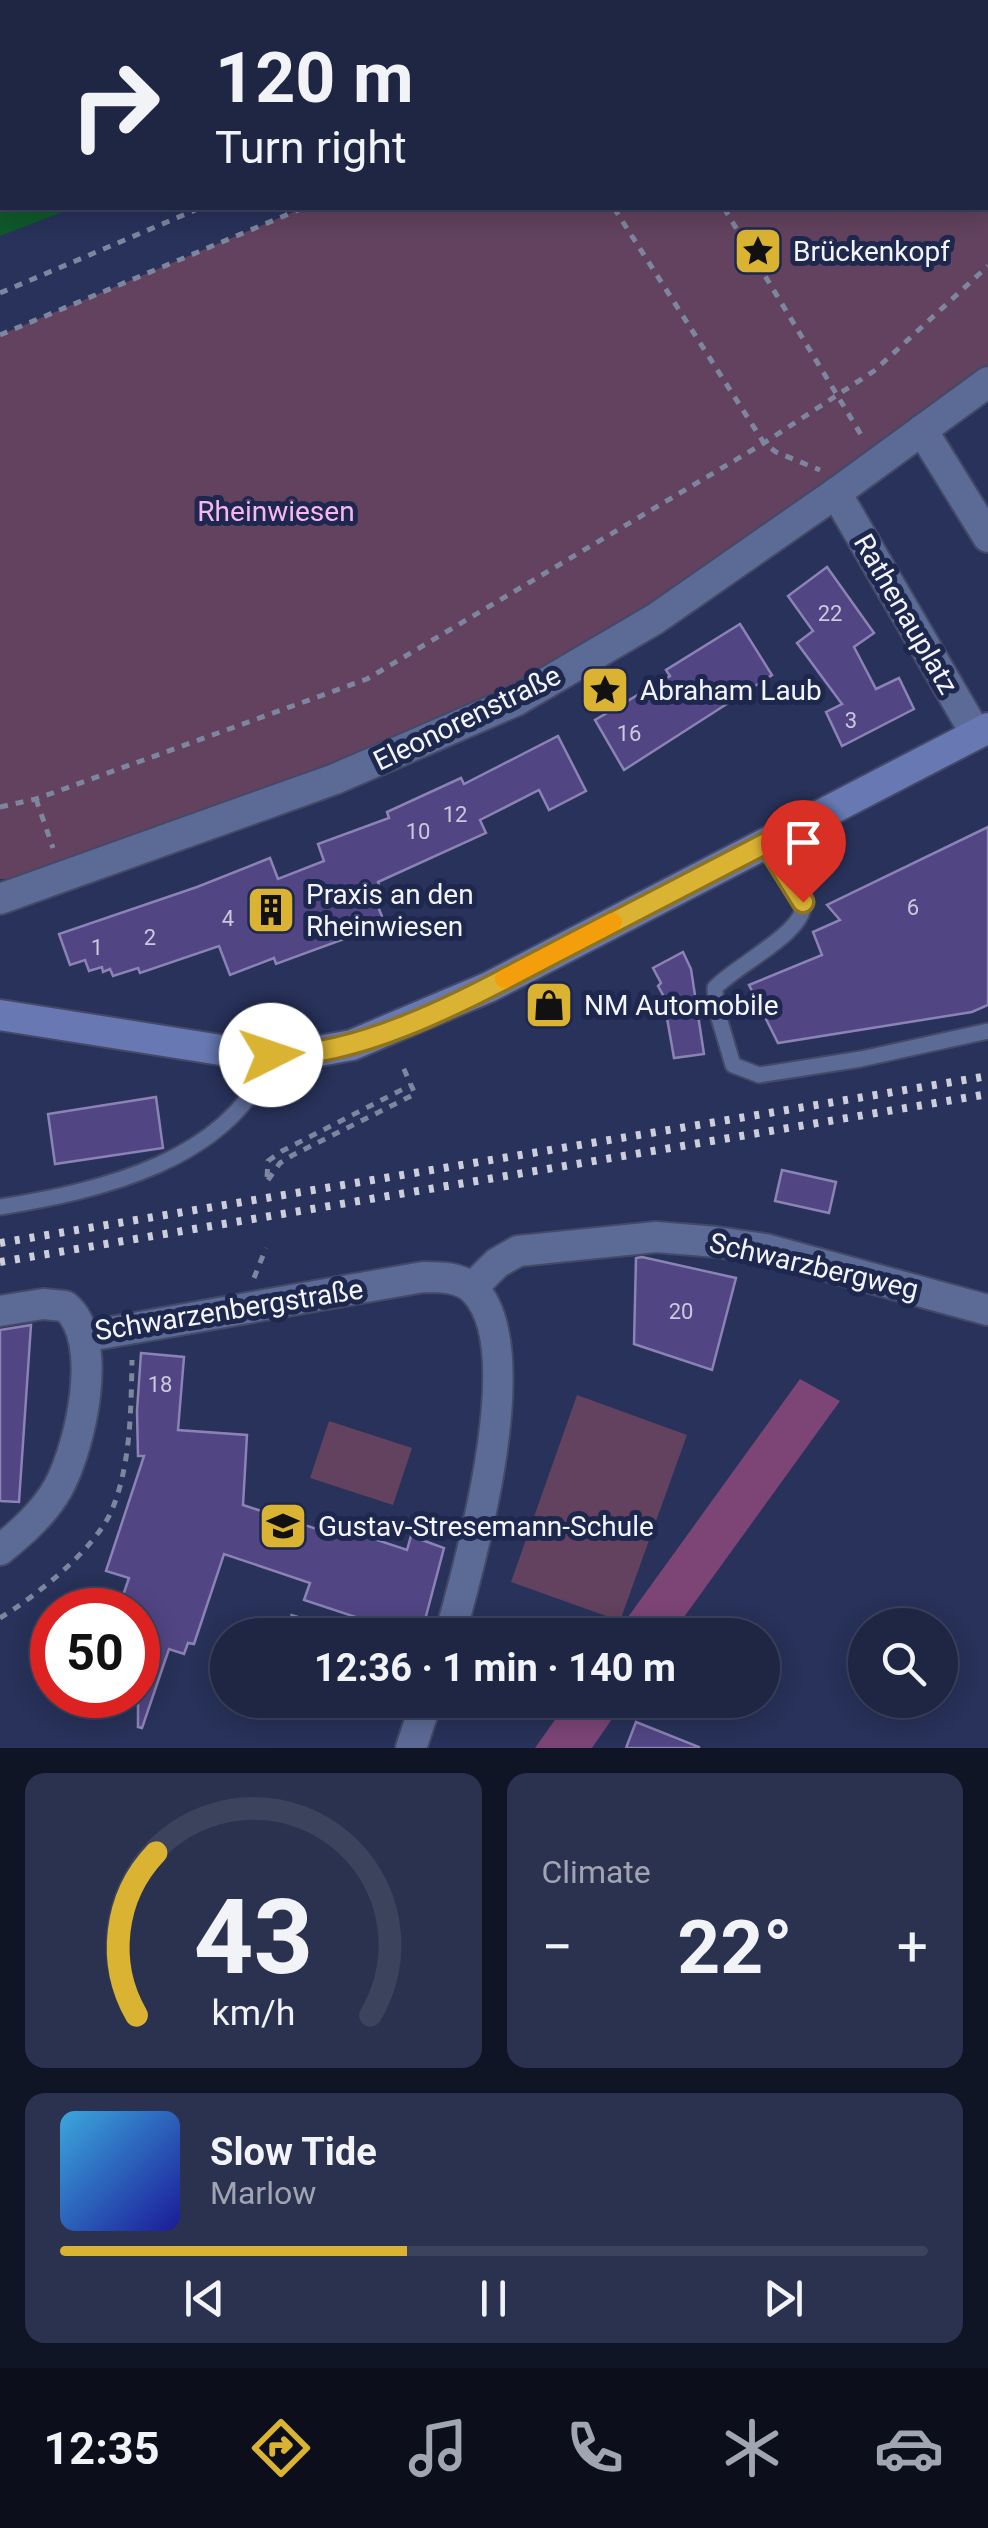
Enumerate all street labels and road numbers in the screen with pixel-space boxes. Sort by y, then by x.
street label: Rathenauplatz [847,528,965,700]
street label: Eleonorenstraße [368,659,566,777]
street label: Schwarzbergweg [706,1226,922,1306]
street label: Schwarzenbergstraße [92,1272,366,1348]

